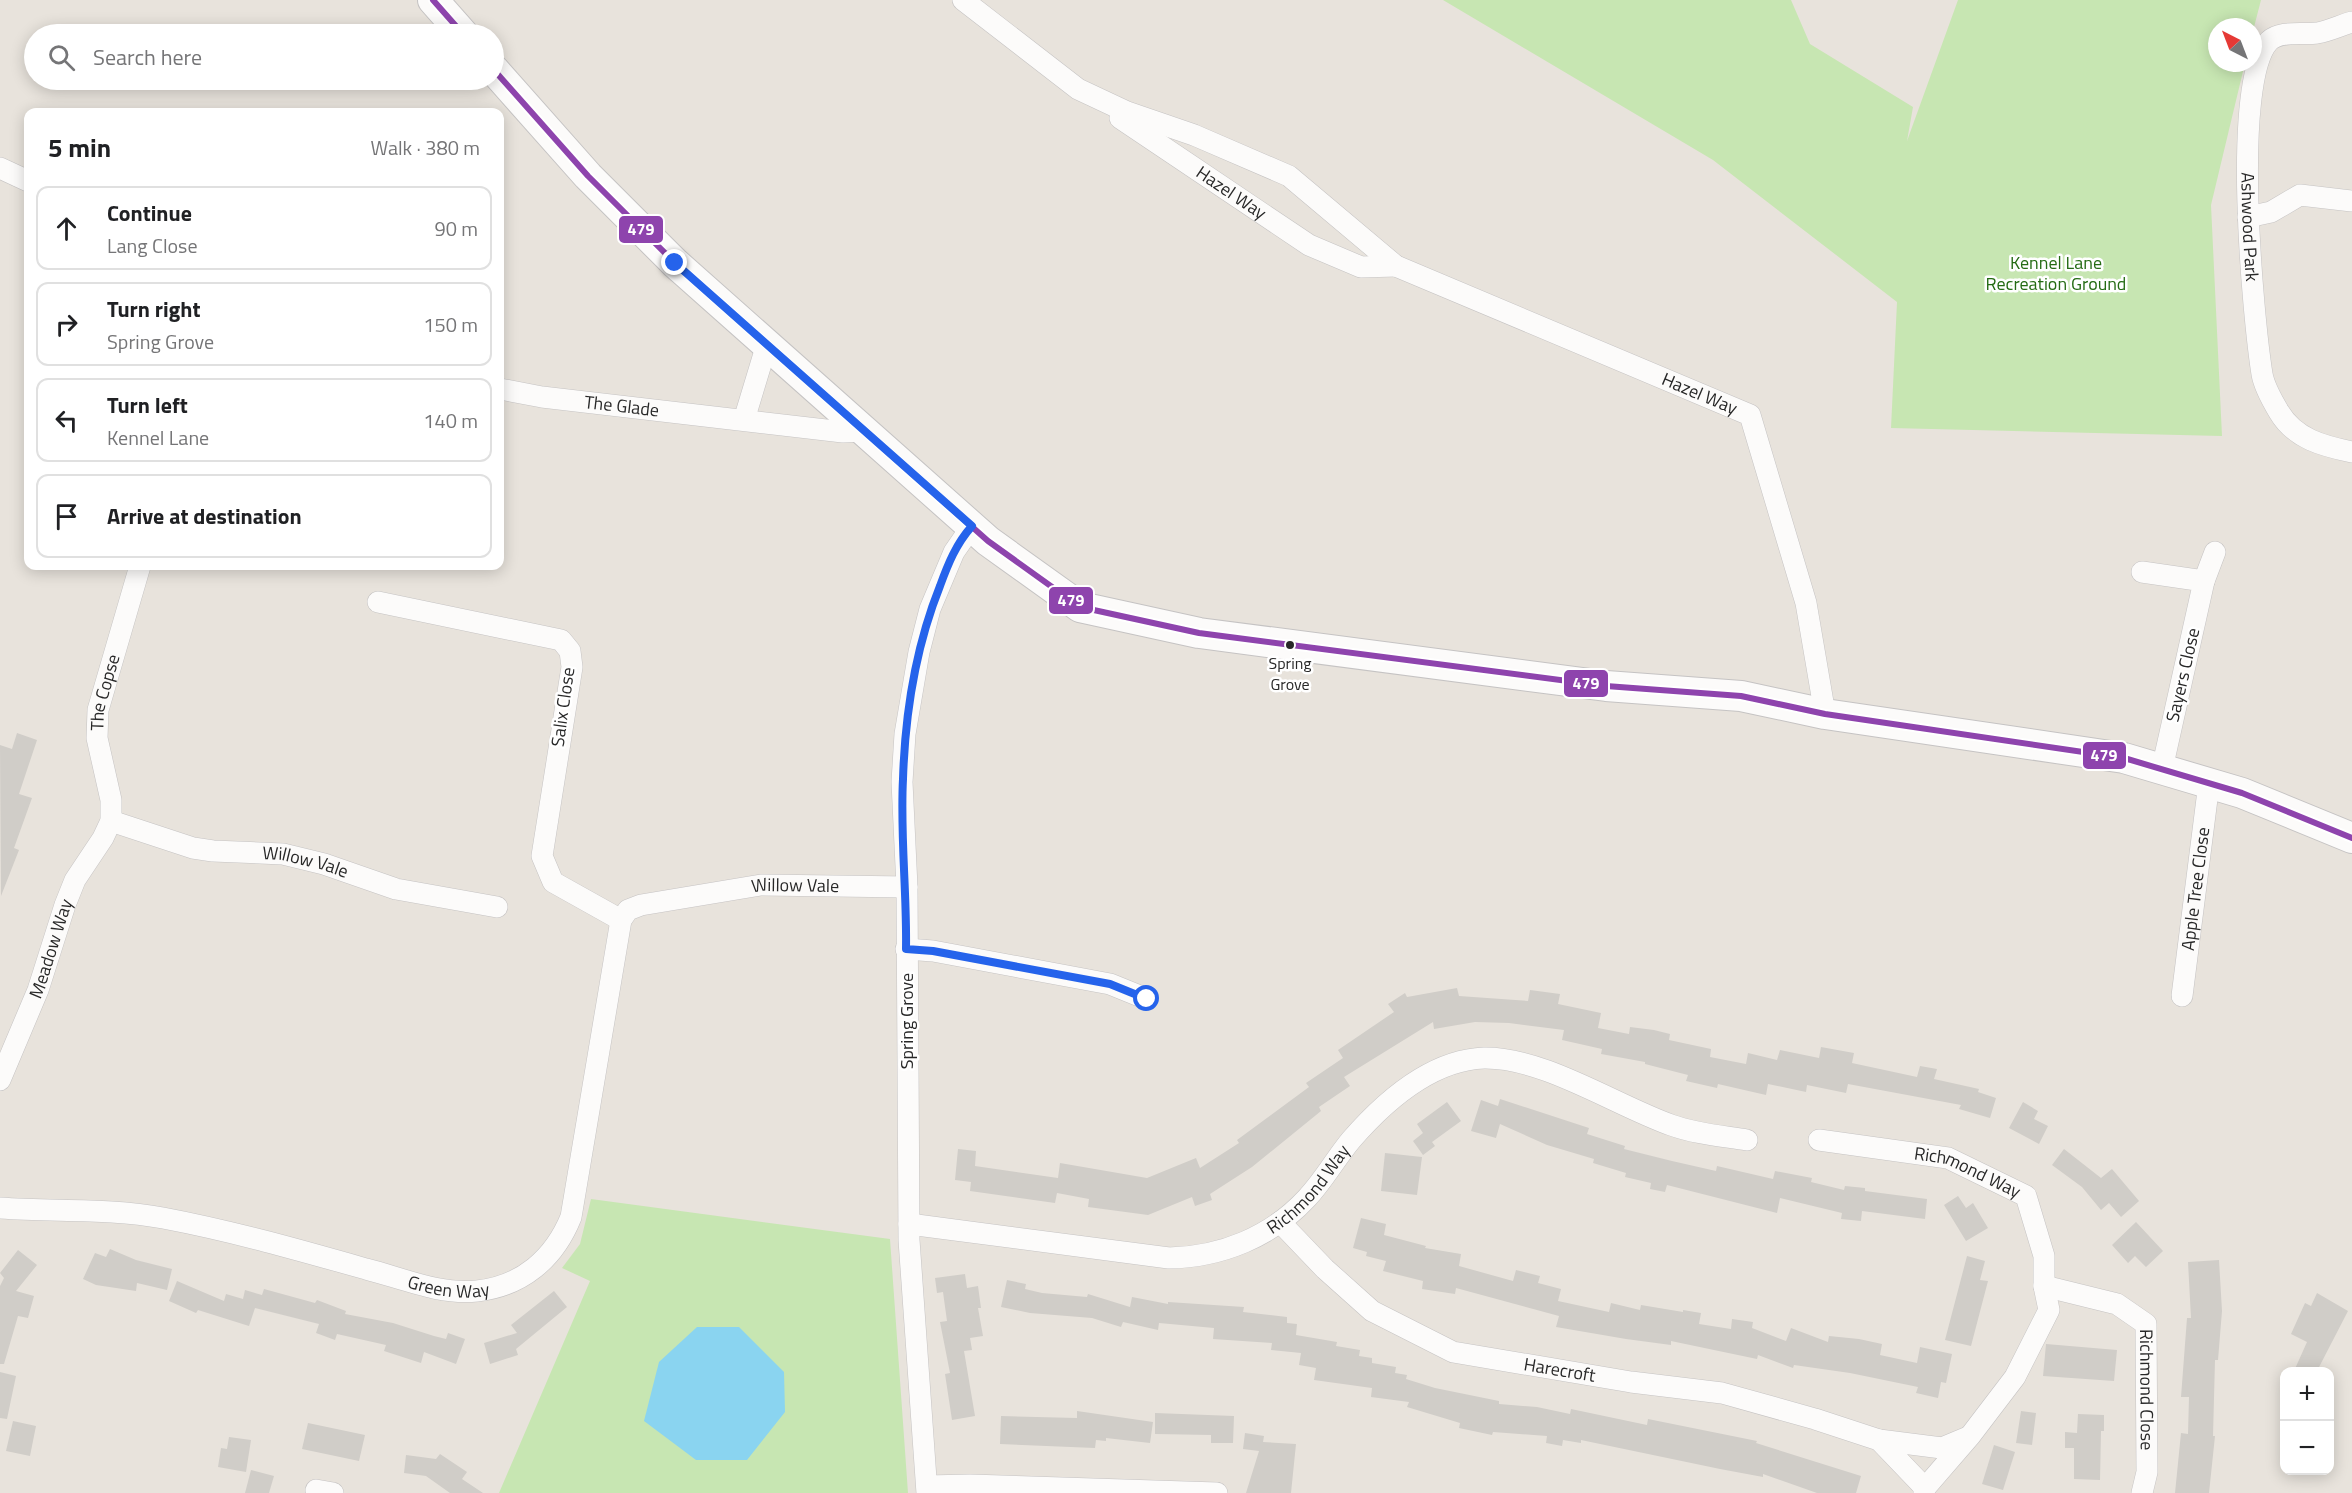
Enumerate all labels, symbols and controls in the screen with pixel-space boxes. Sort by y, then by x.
north arrow [2208,18,2262,72]
search box [24,24,504,90]
text: Search here [93,40,202,74]
icon: search [45,41,78,74]
text: 5 min [48,128,111,167]
text: Walk · 380 m [371,132,480,163]
street label: Hazel Way [1191,159,1272,226]
street label: Ashwood Park [2234,172,2266,283]
text: Continue [107,196,192,230]
icon: ahead [50,212,83,245]
text: 90 m [434,213,478,244]
line badge: 479 [618,215,664,244]
text: 479 [628,217,654,241]
text: Lang Close [107,230,197,261]
route end [661,249,687,275]
park label: Kennel Lane Recreation Ground [1986,249,2126,297]
text: Turn right [107,292,201,326]
icon: right [50,308,83,341]
text: 150 m [423,309,478,340]
text: Spring Grove [107,326,214,357]
street label: Hazel Way [1658,365,1742,421]
text: Turn left [107,388,188,422]
street label: The Glade [583,388,661,424]
icon: left [50,404,83,437]
text: 140 m [423,405,478,436]
text: Kennel Lane [107,422,209,453]
text: Arrive at destination [107,499,302,533]
icon: arrive [50,500,83,533]
line badge: 479 [1048,586,1094,615]
text: 479 [1058,588,1084,612]
street label: Sayers Close [2159,625,2206,725]
marker: Spring Grove [1284,639,1296,651]
street label: The Copse [83,651,127,731]
place label: Spring Grove [1269,651,1311,696]
street label: Salix Close [544,665,581,748]
line badge: 479 [1563,669,1609,698]
text: 479 [1573,671,1599,695]
line badge: 479 [2082,741,2127,770]
text: 479 [2091,743,2117,767]
street label: Apple Tree Close [2174,826,2216,952]
street label: Willow Vale [262,839,352,884]
street label: Willow Vale [749,870,839,899]
street label: Meadow Way [22,894,79,1003]
street label: Spring Grove [893,973,920,1069]
route start [1133,985,1159,1011]
street label: Richmond Way [1261,1138,1356,1240]
street label: Richmond Way [1912,1139,2026,1205]
street label: Green Way [405,1268,492,1305]
street label: Richmond Close [2133,1329,2161,1450]
street label: Harecroft [1522,1350,1598,1389]
map controls [2280,1367,2334,1475]
button: + [2280,1367,2334,1421]
button: − [2280,1421,2334,1475]

